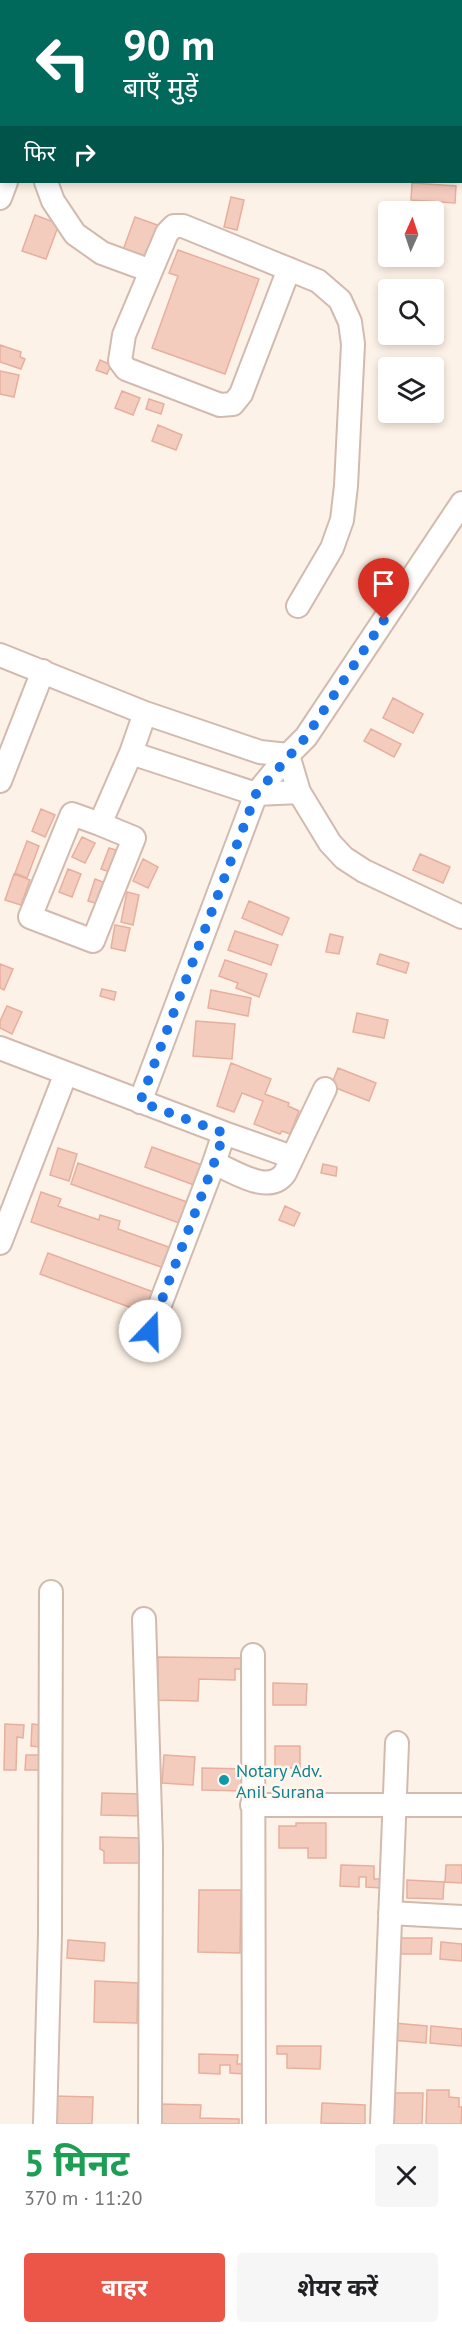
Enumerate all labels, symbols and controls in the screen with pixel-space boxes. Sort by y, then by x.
text: 90 m [123,17,215,72]
icon: left [24,24,102,102]
text: बाएँ मुड़ें [123,70,198,104]
icon: right [68,138,101,171]
text: फिर [24,139,56,167]
north arrow [378,201,444,267]
map controls [378,201,444,423]
button: search [378,279,444,345]
button: layers [378,357,444,423]
pin [358,558,409,620]
icon: arrive [367,567,400,600]
position arrow [118,1299,182,1363]
place label: Notary Adv. Anil Surana [236,1759,324,1803]
marker: Notary Adv. Anil Surana [217,1773,231,1787]
text: 5 मिनट [24,2139,129,2186]
button: close [375,2144,438,2207]
text: 370 m · 11:20 [24,2185,142,2211]
button: बाहर [24,2253,225,2322]
button: शेयर करें [237,2253,438,2322]

